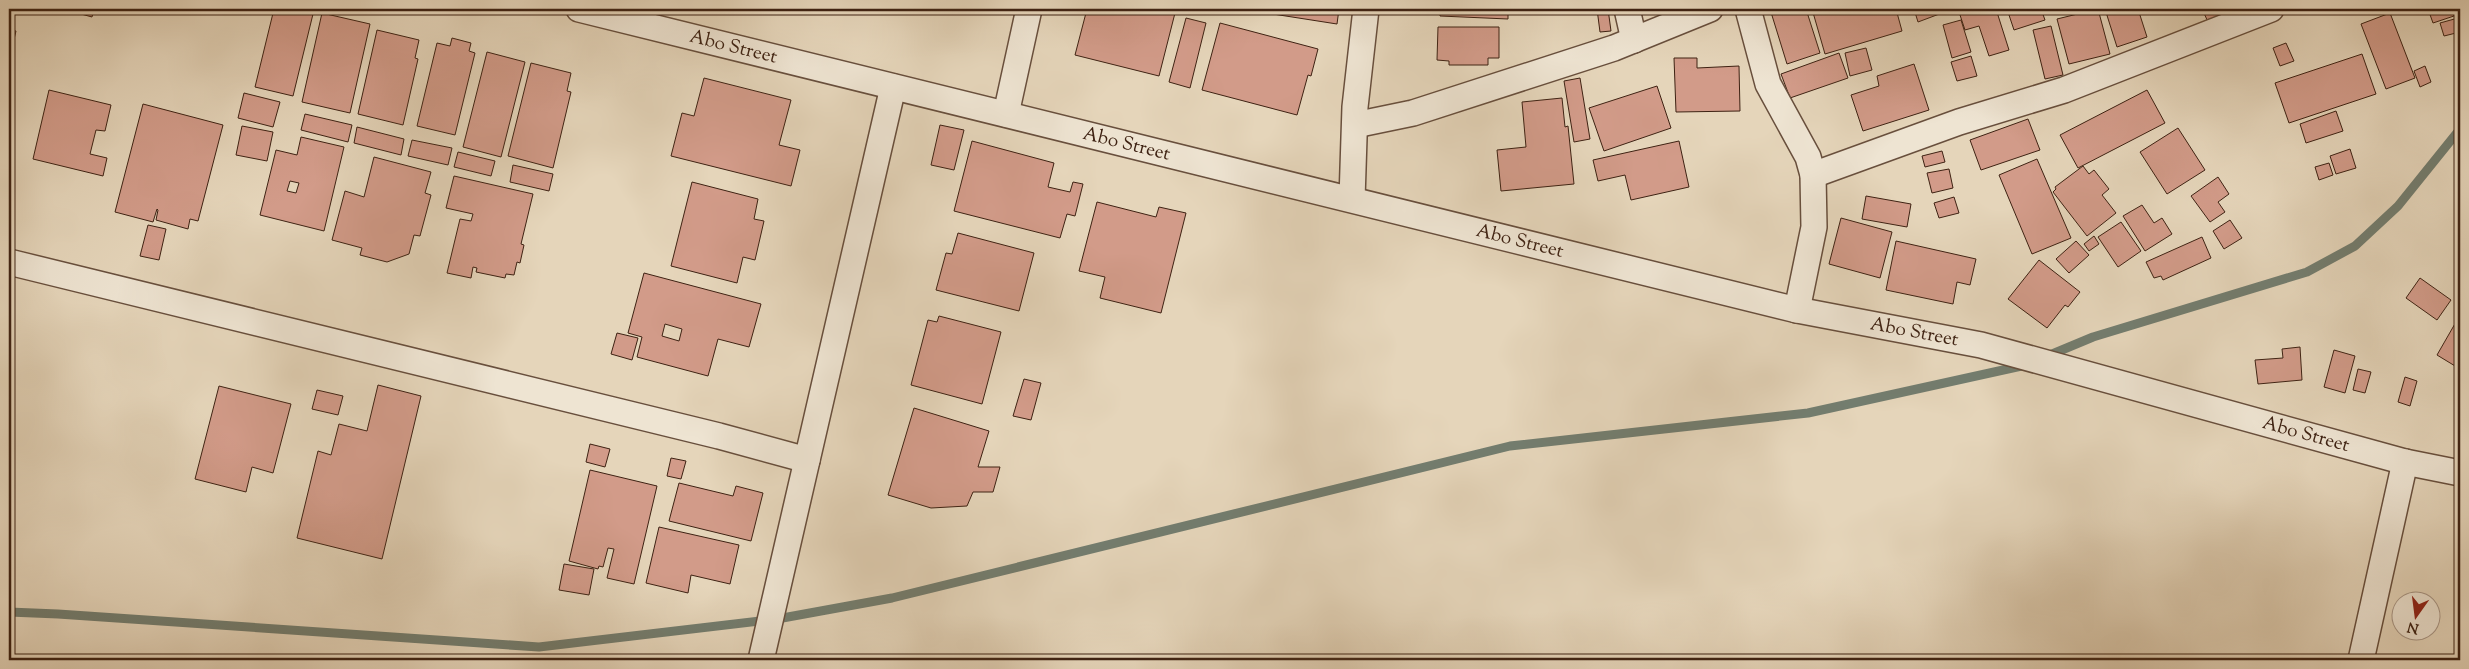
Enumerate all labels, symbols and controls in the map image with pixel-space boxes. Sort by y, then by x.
street label: Abo Street [687,23,780,71]
street label: Abo Street [1080,121,1174,168]
street label: Abo Street [1473,218,1567,265]
street label: Abo Street [1868,311,1961,354]
street label: Abo Street [2259,410,2353,460]
north arrow [2392,592,2442,642]
text: N [2405,616,2421,638]

